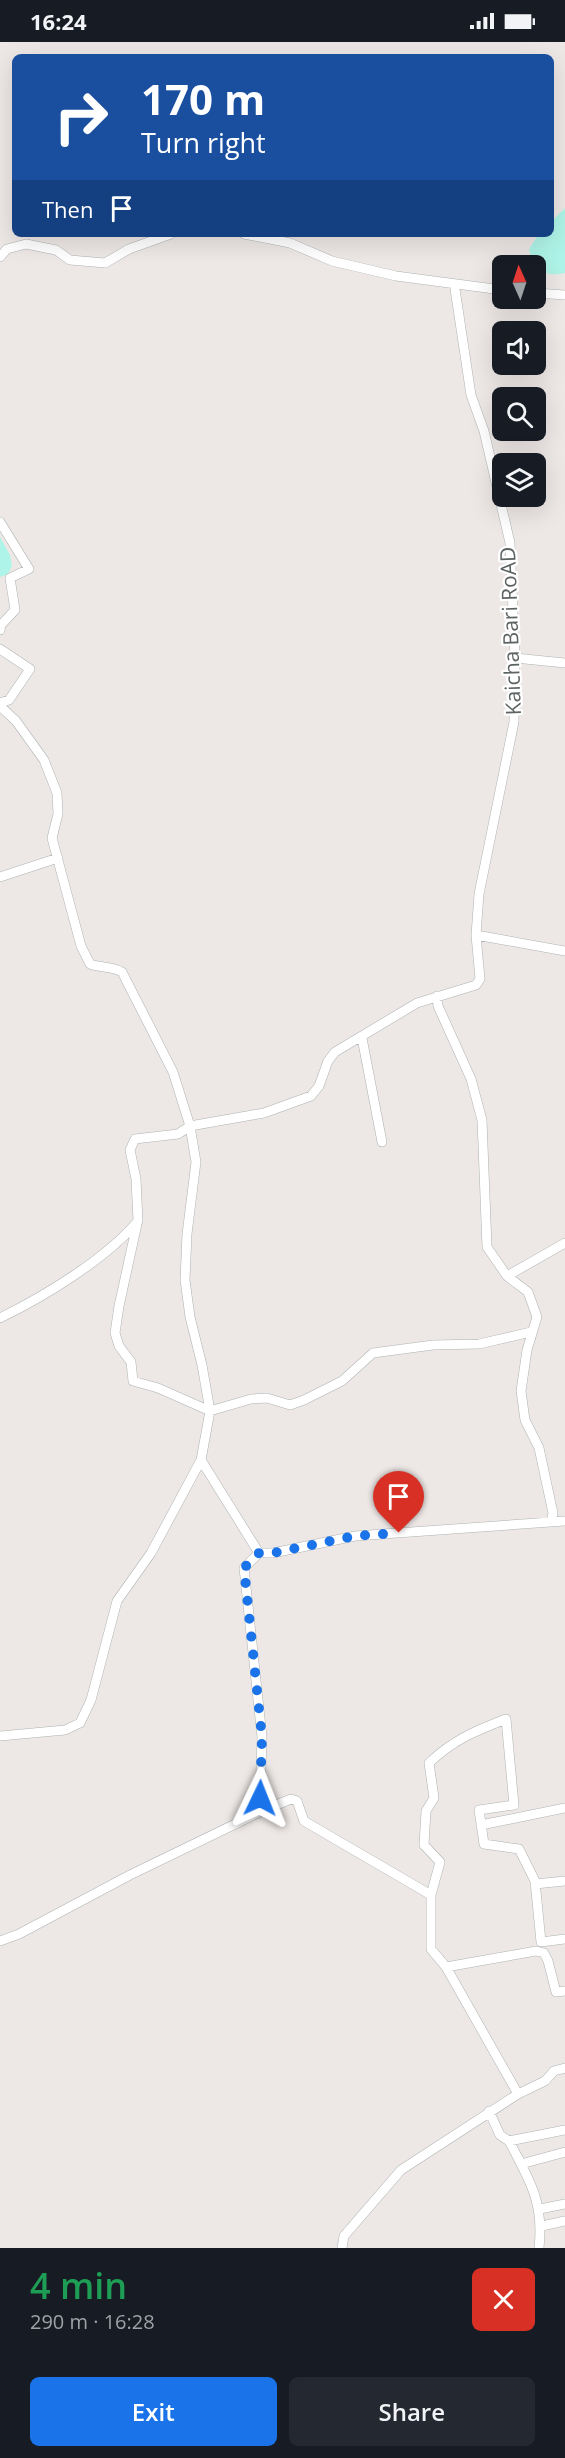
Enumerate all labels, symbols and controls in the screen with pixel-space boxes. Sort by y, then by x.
text: 16:24 [30,6,87,36]
text: 170 m [141,70,265,127]
icon: right [42,78,120,156]
text: Turn right [141,124,266,161]
icon: arrive [105,192,138,225]
text: Then [42,194,93,224]
north arrow [492,255,546,309]
map controls [492,255,546,507]
button: sound [492,321,546,375]
button: search [492,387,546,441]
button: layers [492,453,546,507]
street label: Kaicha Bari RoAD [493,546,527,716]
pin [373,1471,424,1533]
icon: arrive [382,1480,415,1513]
position arrow [228,1766,292,1830]
text: 4 min [30,2261,127,2310]
button: close [472,2268,535,2331]
text: 290 m · 16:28 [30,2308,155,2335]
button: Exit [30,2377,277,2446]
button: Share [289,2377,535,2446]

